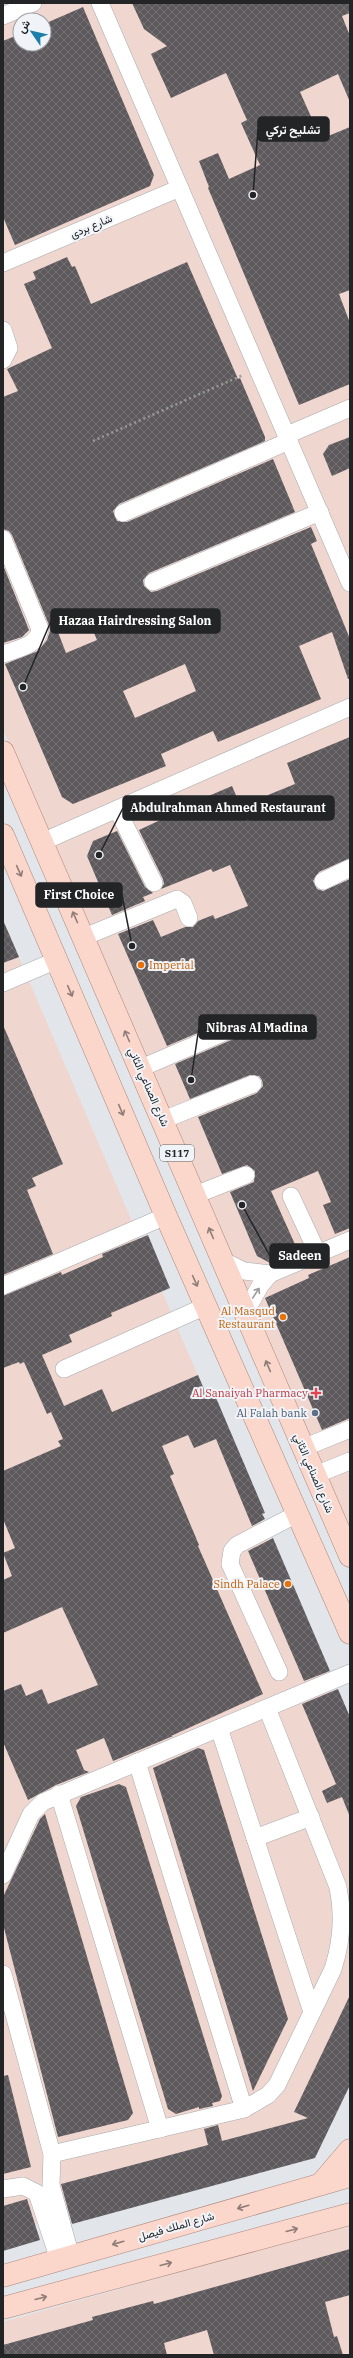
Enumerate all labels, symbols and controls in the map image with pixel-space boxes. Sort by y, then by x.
north arrow [12,12,52,52]
text: ش [14,17,33,36]
callout: تشليح تركي [258,117,329,141]
text: تشليح تركي [266,122,321,140]
street label: شارع بردى [68,211,115,242]
callout: Hazaa Hairdressing Salon [51,609,220,633]
text: Hazaa Hairdressing Salon [58,613,212,628]
callout: Abdulrahman Ahmed Restaurant [123,796,334,820]
text: Abdulrahman Ahmed Restaurant [130,800,326,815]
one-way arrow [15,865,23,877]
callout: First Choice [36,883,122,907]
text: First Choice [44,887,114,902]
one-way arrow [71,912,78,924]
place label: Imperial [149,958,194,972]
marker: Imperial [136,960,146,970]
one-way arrow [67,984,74,996]
callout: Nibras Al Madina [199,1015,316,1039]
text: Nibras Al Madina [206,1020,308,1035]
one-way arrow [123,1031,130,1043]
street label: شارع الصناعي الثاني [123,1045,173,1130]
one-way arrow [118,1104,125,1116]
road number: S117 [160,1145,194,1161]
one-way arrow [207,1228,214,1240]
callout: Sadeen [270,1244,329,1268]
text: Sadeen [278,1248,322,1263]
one-way arrow [191,1275,199,1287]
one-way arrow [252,1287,260,1298]
place label: Al Masqud Restaurant [218,1304,275,1331]
marker: Al Masqud Restaurant [278,1312,288,1322]
one-way arrow [263,1360,271,1372]
place label: Al Sanaiyah Pharmacy [192,1386,308,1400]
marker: Al Sanaiyah Pharmacy [311,1388,321,1398]
place label: Al Falah bank [236,1406,308,1420]
marker: Al Falah bank [310,1408,320,1418]
street label: شارع الصناعي الثاني [288,1431,337,1516]
place label: Sindh Palace [213,1577,280,1591]
marker: Sindh Palace [283,1579,293,1589]
one-way arrow [236,2204,249,2211]
street label: شارع الملك فيصل [136,2208,216,2245]
one-way arrow [285,2226,298,2233]
one-way arrow [112,2240,125,2247]
one-way arrow [159,2260,172,2267]
one-way arrow [34,2294,47,2301]

